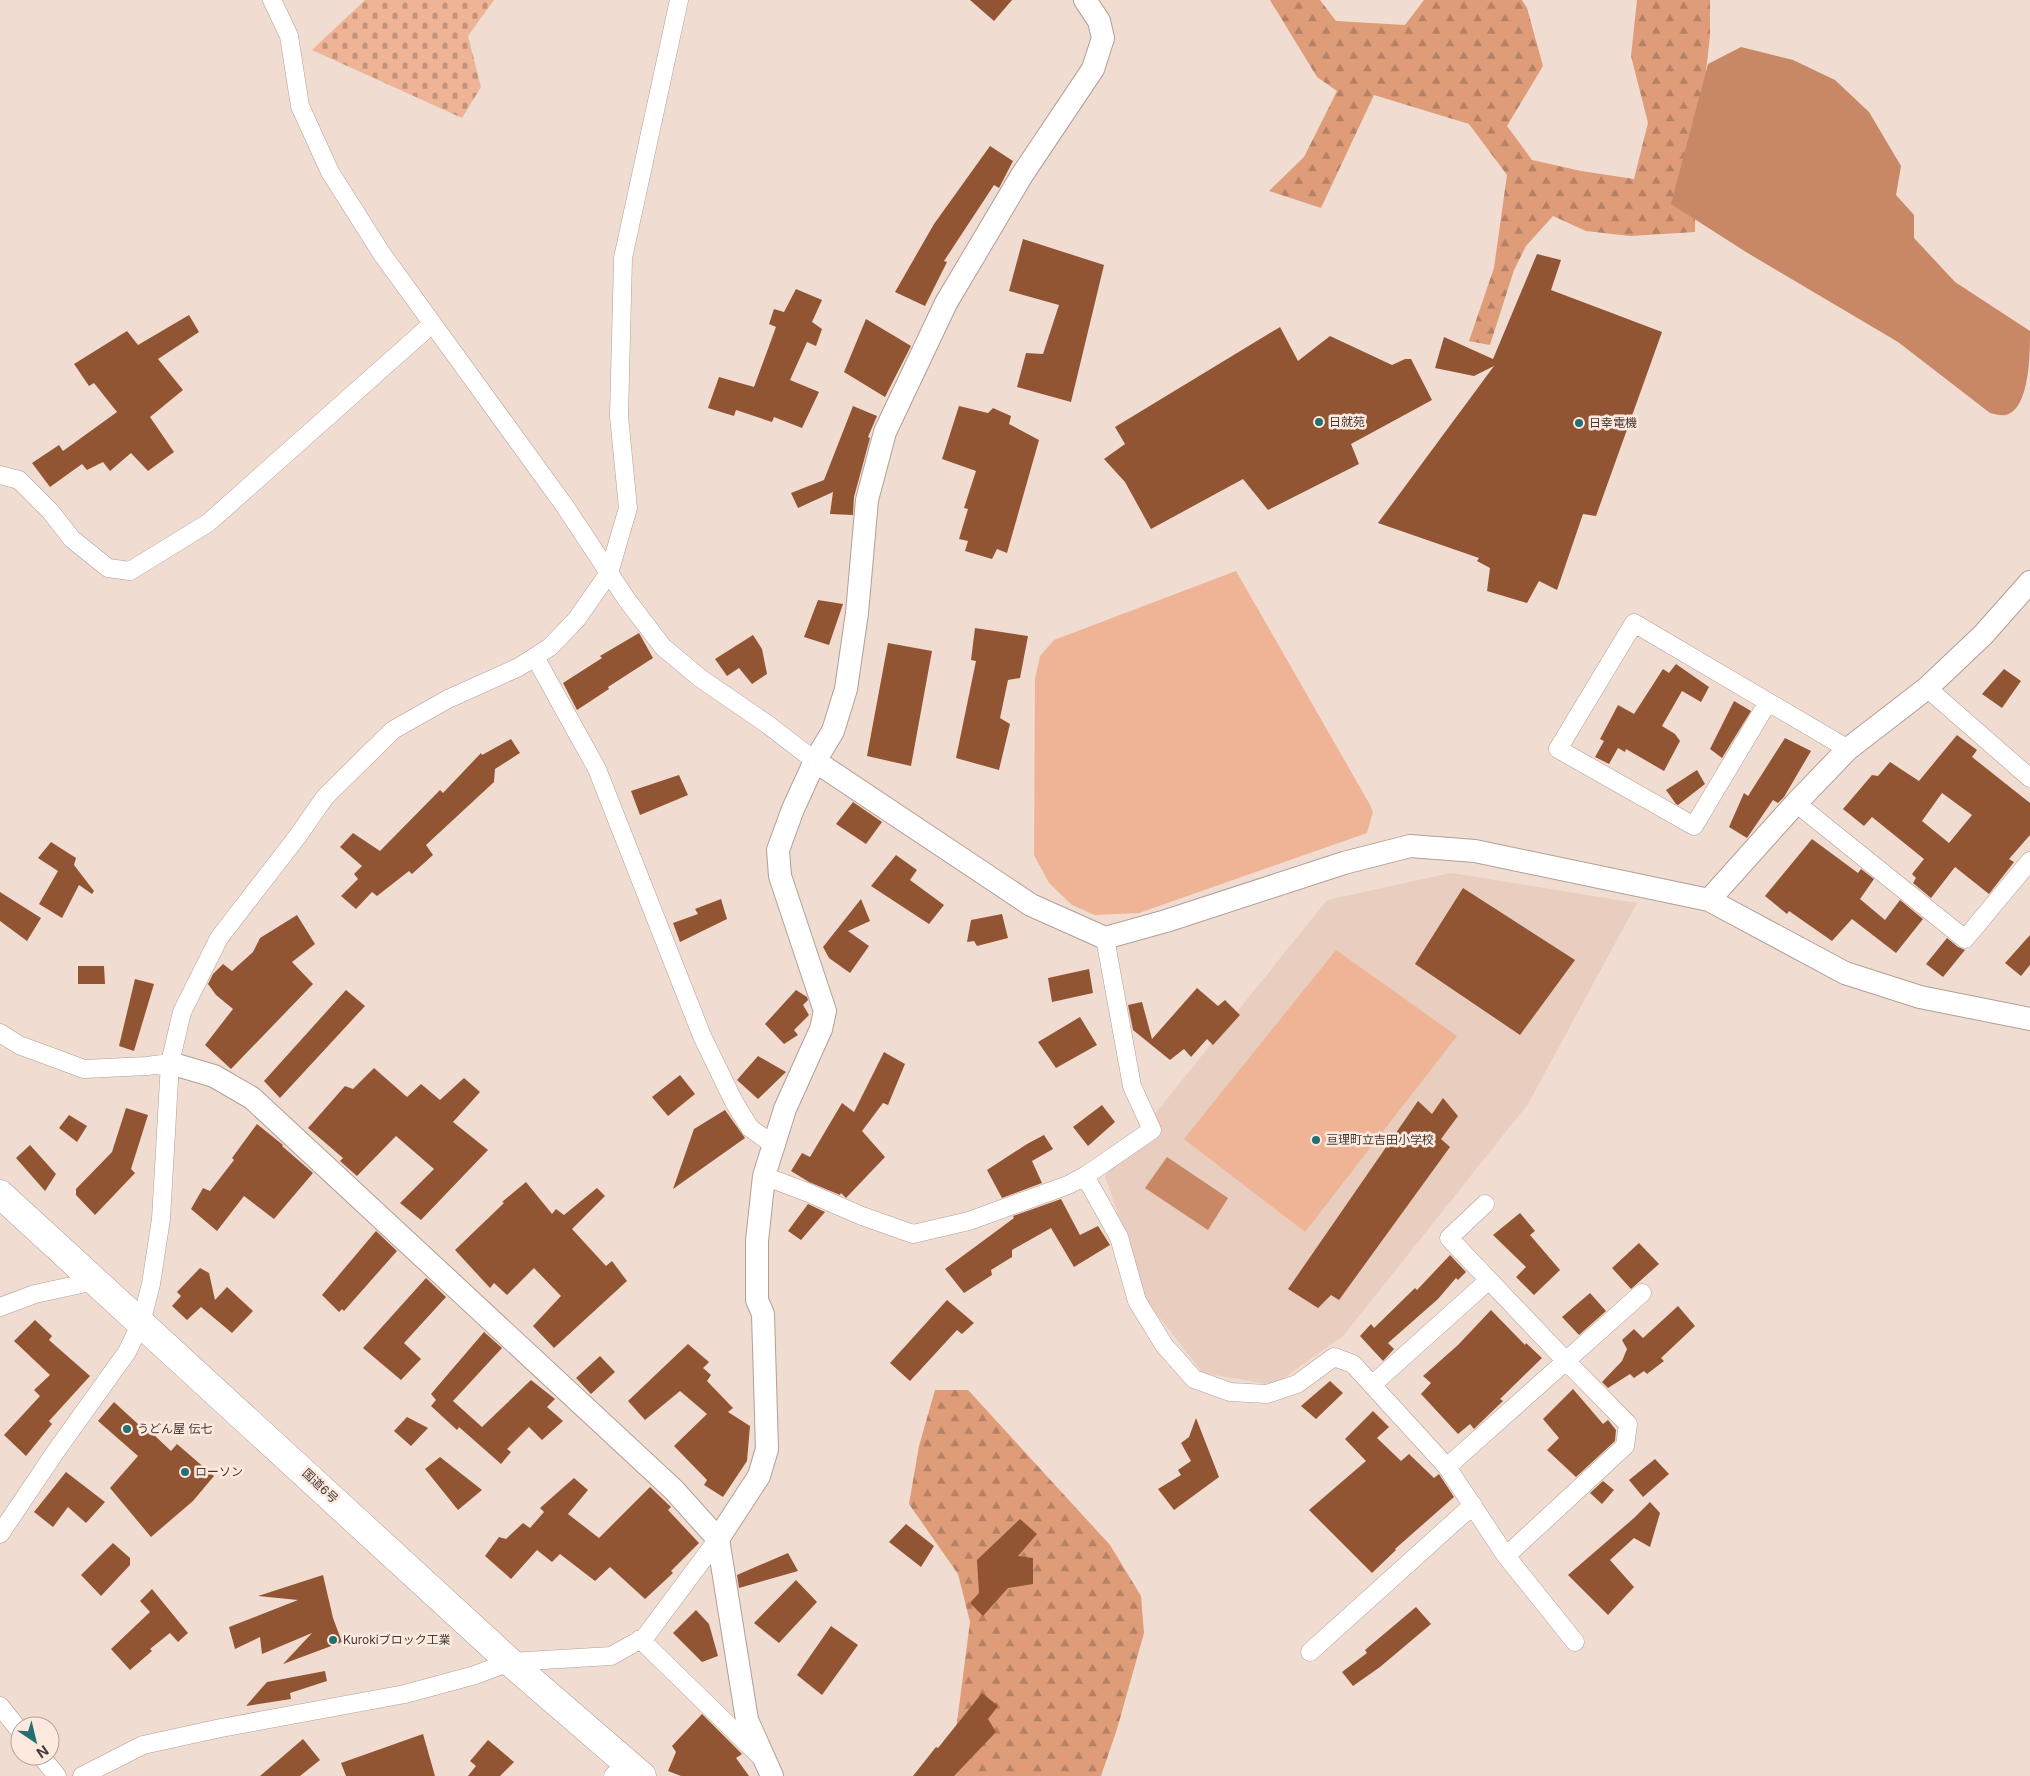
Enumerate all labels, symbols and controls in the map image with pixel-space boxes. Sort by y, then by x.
place label: 日就苑 [1329,414,1365,429]
place label: 日幸電機 [1589,415,1637,430]
marker: 日就苑 [1313,416,1325,428]
marker: 日幸電機 [1573,417,1585,429]
place label: 亘理町立吉田小学校 [1326,1132,1434,1147]
marker: 亘理町立吉田小学校 [1310,1134,1322,1146]
place label: うどん屋 伝七 [137,1421,212,1436]
marker: うどん屋 伝七 [121,1423,133,1435]
place label: ローソン [195,1464,243,1479]
street label: 国道6号 [299,1465,341,1506]
marker: ローソン [179,1466,191,1478]
place label: Kurokiブロック工業 [343,1632,451,1647]
marker: Kurokiブロック工業 [327,1634,339,1646]
north arrow [10,1716,60,1766]
text: N [33,1742,52,1762]

